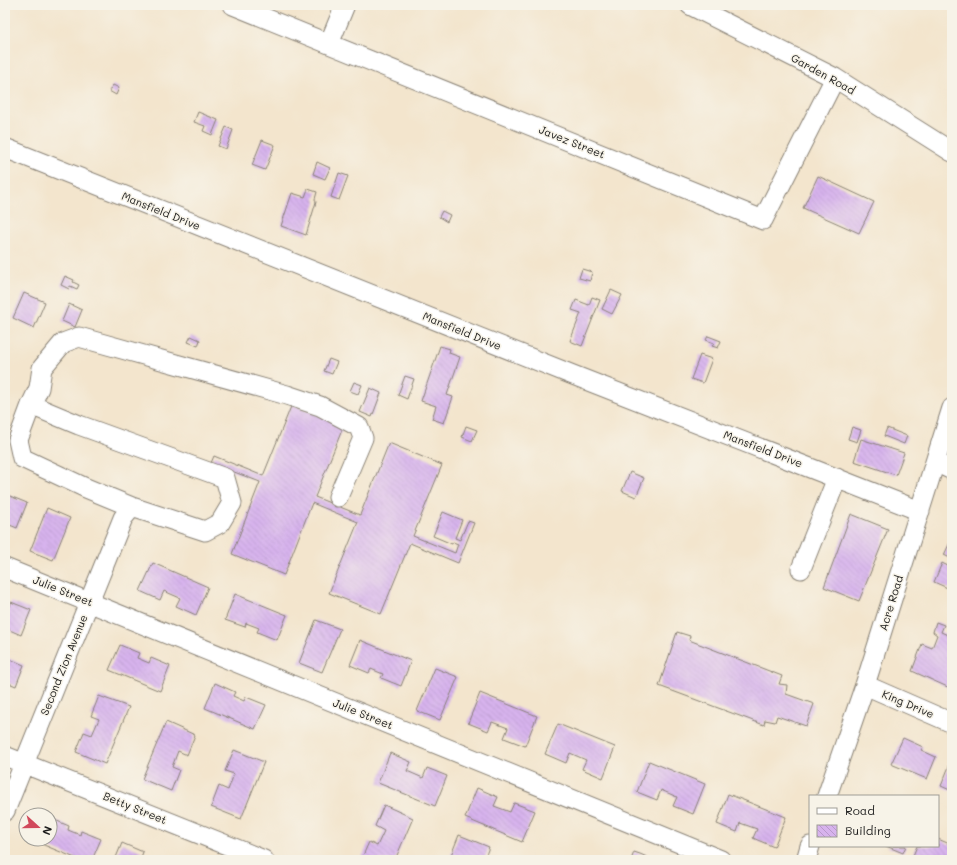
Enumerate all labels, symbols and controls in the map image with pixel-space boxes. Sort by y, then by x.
street label: Garden Road [788,50,858,97]
street label: Javez Street [537,121,608,162]
street label: Mansfield Drive [120,188,203,233]
street label: Mansfield Drive [421,308,504,353]
street label: Mansfield Drive [721,427,805,471]
street label: Julie Street [31,572,96,609]
street label: Acre Road [875,573,906,632]
street label: Second Zion Avenue [36,612,91,717]
street label: King Drive [880,686,937,721]
street label: Julie Street [331,695,396,732]
street label: Betty Street [101,788,169,827]
legend [809,795,939,847]
text: Road [845,802,875,818]
north arrow [18,807,58,847]
text: Building [845,822,891,838]
text: N [39,824,56,837]

